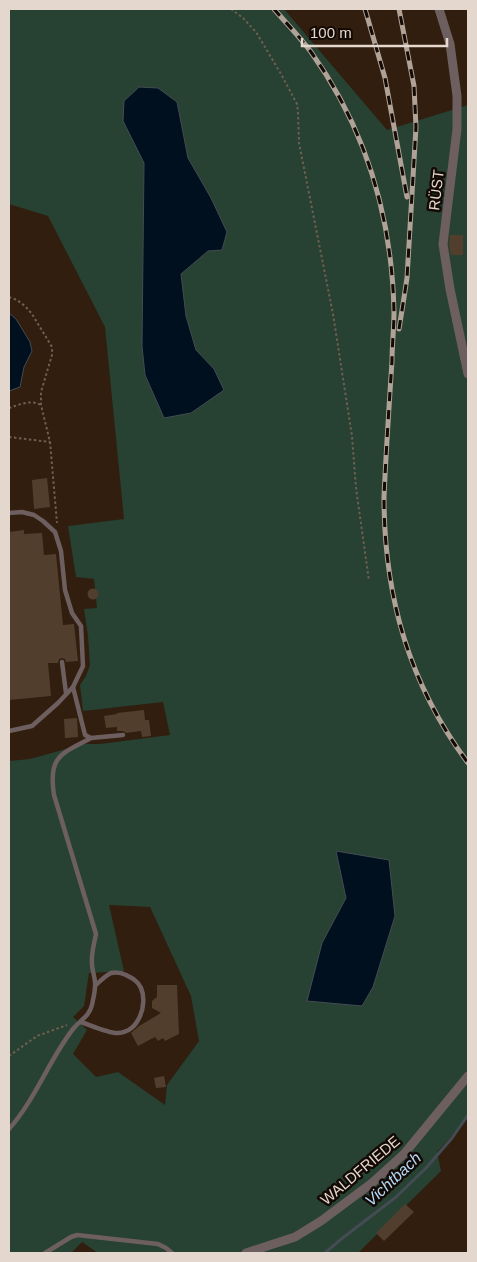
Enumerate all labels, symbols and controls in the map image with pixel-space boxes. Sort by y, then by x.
scale bar [302,15,447,47]
text: 100 m [310,24,352,41]
street label: RÜST [425,169,447,211]
street label: WALDFRIEDE [317,1132,403,1208]
water label: Vichtbach [362,1149,424,1209]

